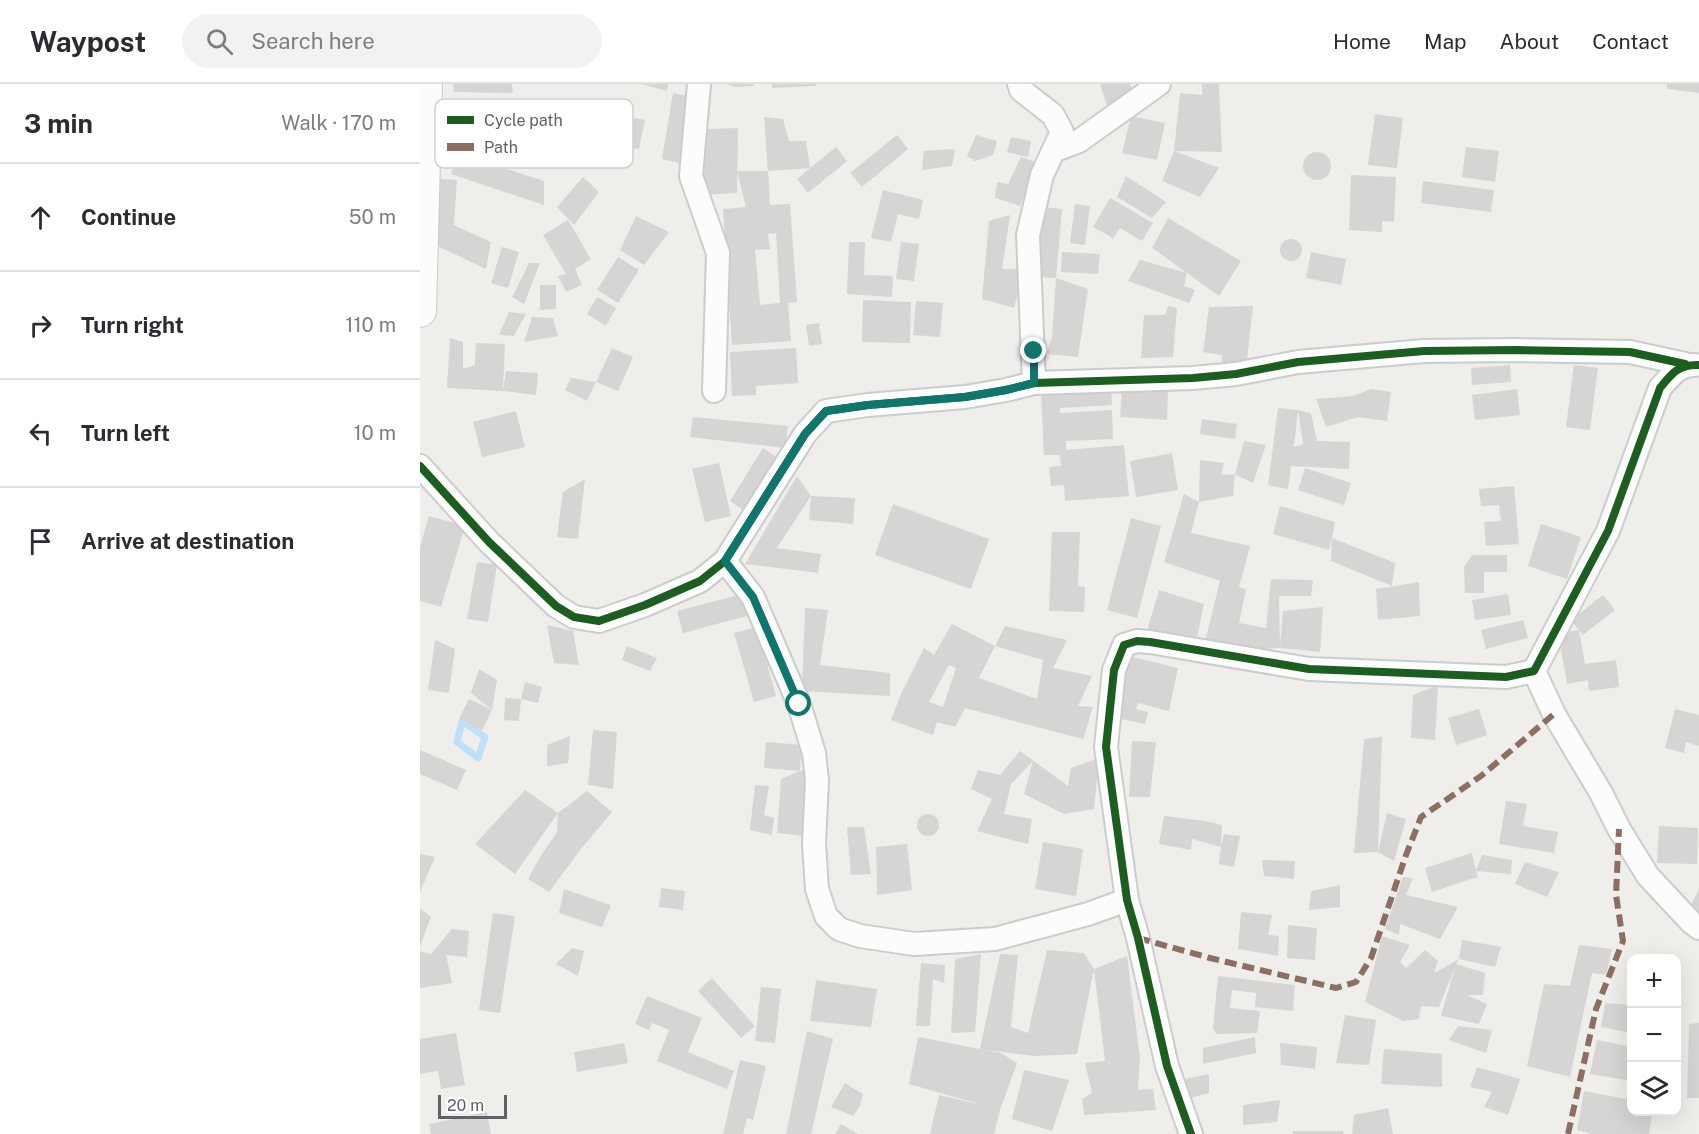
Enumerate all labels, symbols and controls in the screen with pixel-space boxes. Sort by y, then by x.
search box [182,14,602,68]
text: Waypost [30,25,146,58]
icon: search [203,25,236,58]
text: Search here [251,28,375,54]
text: Home [1333,29,1391,54]
text: Map [1424,29,1467,54]
text: About [1500,29,1559,54]
text: Contact [1592,29,1669,54]
legend [435,99,633,168]
text: 3 min [24,108,93,139]
text: Walk · 170 m [281,111,396,135]
text: Cycle path [484,111,563,130]
text: Path [484,138,518,157]
icon: ahead [24,201,57,234]
text: Continue [81,204,176,230]
text: 50 m [349,205,396,229]
icon: right [24,309,57,342]
text: Turn right [81,312,184,338]
text: 110 m [345,313,396,337]
route end [1020,337,1046,363]
icon: left [24,417,57,450]
text: Turn left [81,420,170,446]
text: 10 m [353,421,396,445]
icon: arrive [24,525,57,558]
text: Arrive at destination [81,528,294,554]
route start [785,690,811,716]
map controls [1627,954,1681,1116]
button: + [1627,954,1681,1008]
button: − [1627,1008,1681,1062]
button: layers [1627,1062,1681,1116]
scale bar [438,1092,507,1120]
text: 20 m [447,1096,484,1115]

